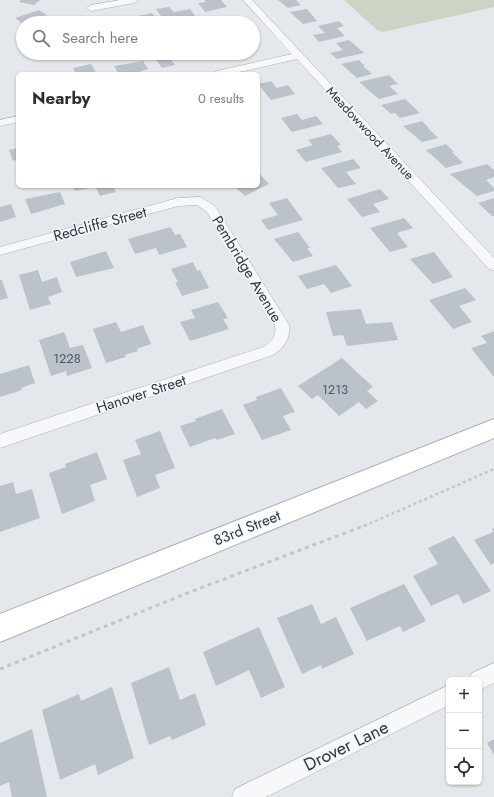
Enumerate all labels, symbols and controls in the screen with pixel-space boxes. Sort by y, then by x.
search box [16,16,260,60]
icon: search [30,27,52,49]
text: Search here [62,27,138,49]
street label: Meadowwood Avenue [322,82,419,184]
text: Nearby [32,86,90,110]
text: 0 results [198,89,244,108]
street label: Redcliffe Street [51,201,149,247]
street label: Pembridge Avenue [206,212,288,327]
house number: 1228 [53,349,81,368]
street label: Hanover Street [93,369,189,419]
house number: 1213 [322,380,348,399]
street label: 83rd Street [210,504,284,551]
map controls [446,677,482,785]
button: + [446,677,482,713]
button: − [446,713,482,749]
street label: Drover Lane [299,714,393,778]
button: locate [446,749,482,785]

